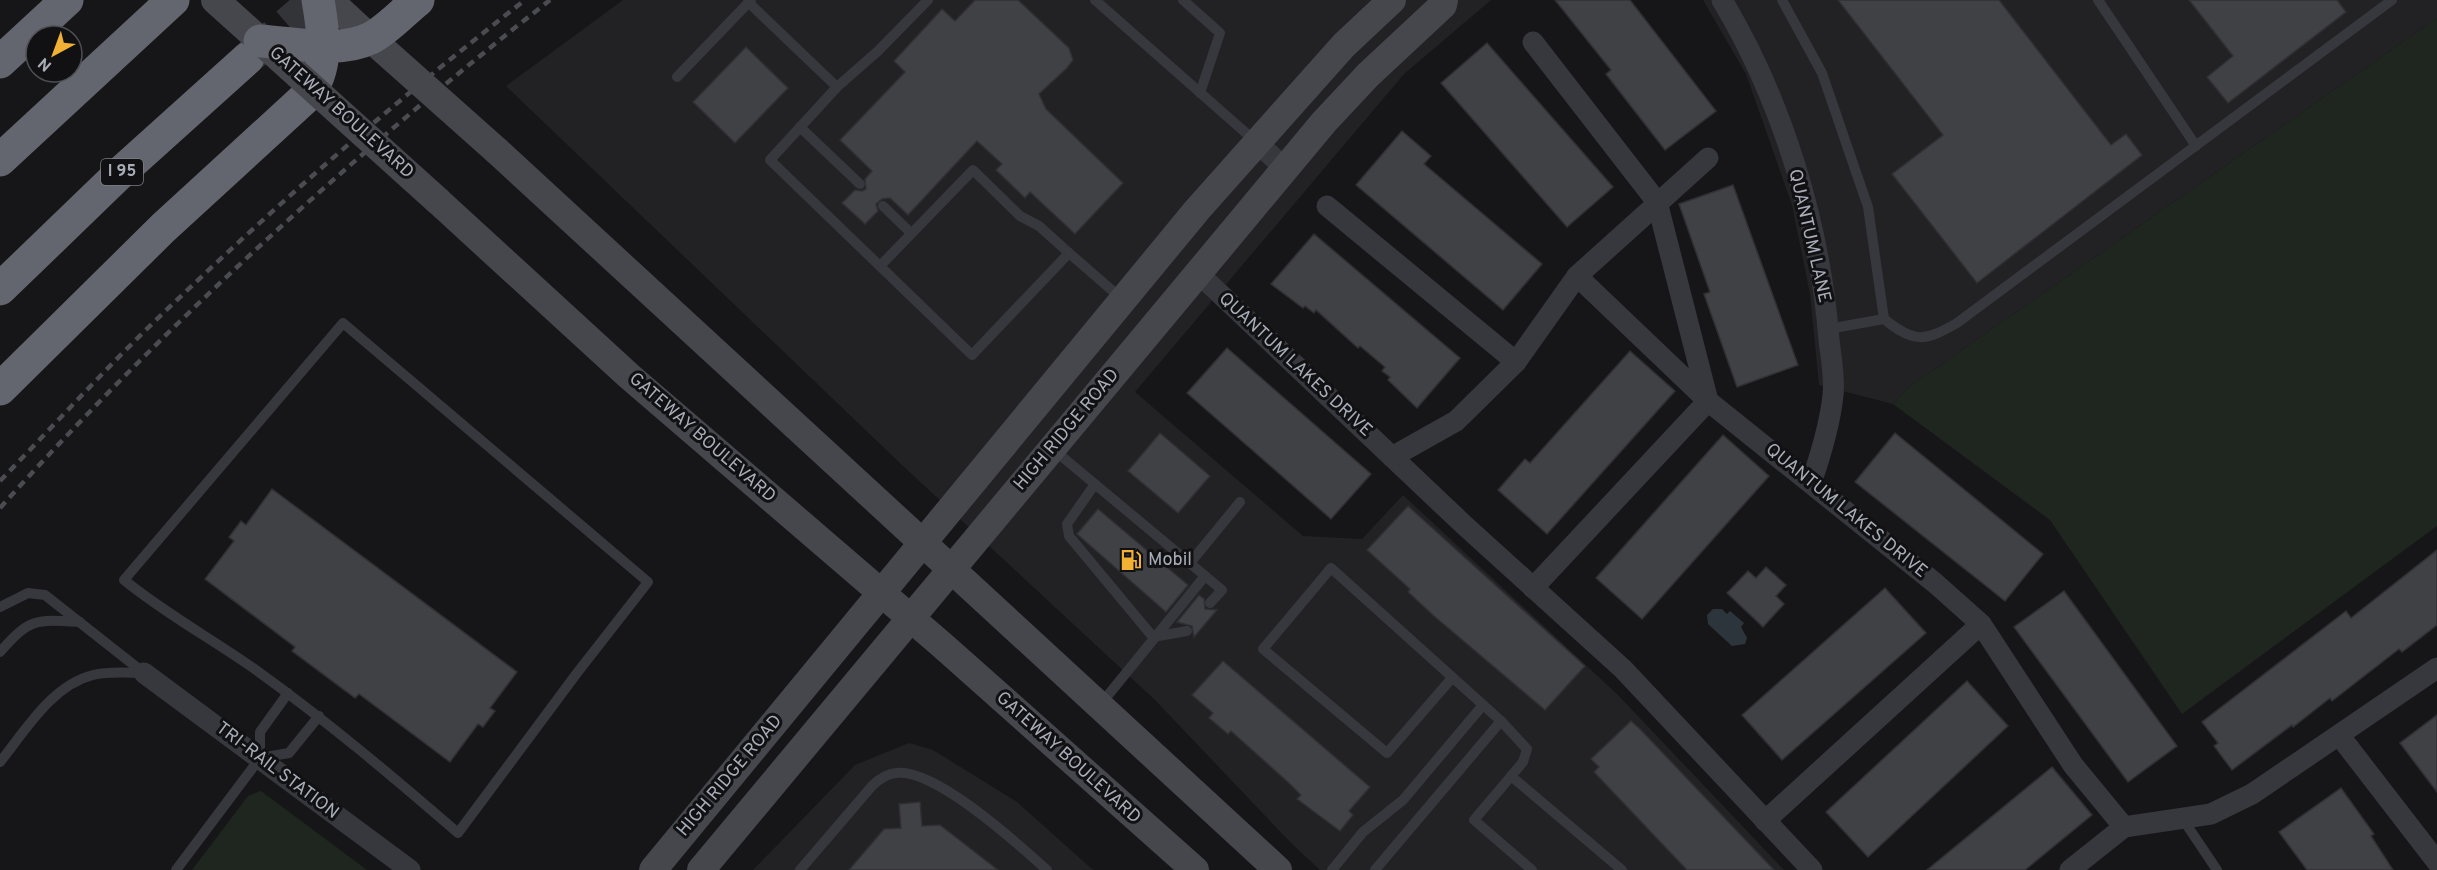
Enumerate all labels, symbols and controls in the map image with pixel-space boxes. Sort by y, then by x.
north arrow [24,24,84,84]
street label: GATEWAY BOULEVARD [264,42,418,184]
text: N [35,52,56,75]
road number: I 95 [101,159,143,185]
street label: QUANTUM LANE [1782,167,1836,305]
street label: QUANTUM LAKES DRIVE [1213,288,1377,442]
street label: HIGH RIDGE ROAD [1009,364,1125,496]
street label: GATEWAY BOULEVARD [624,368,780,508]
street label: QUANTUM LAKES DRIVE [1760,438,1932,584]
fuel station icon: Mobil [1119,548,1143,572]
place label: Mobil [1148,549,1192,572]
street label: GATEWAY BOULEVARD [991,687,1145,829]
street label: HIGH RIDGE ROAD [672,710,788,842]
street label: TRI-RAIL STATION [211,717,343,825]

